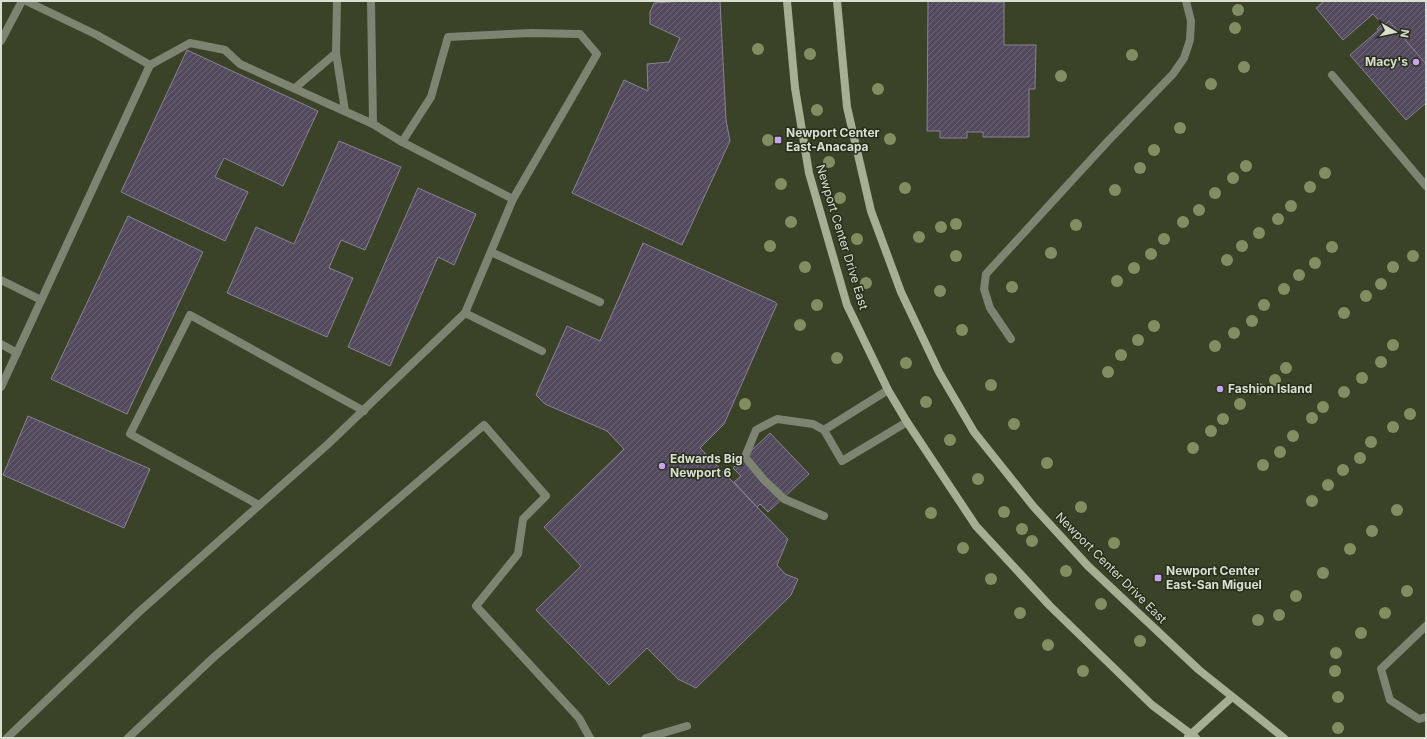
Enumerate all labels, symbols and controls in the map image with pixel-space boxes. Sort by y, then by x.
north arrow [1375,12,1415,52]
text: N [1397,28,1412,39]
place label: Macy's [1365,54,1408,69]
marker: Macy's [1411,57,1421,67]
place label: Newport Center East-Anacapa [786,125,880,154]
marker: Newport Center East-Anacapa [773,135,783,145]
street label: Newport Center Drive East [813,162,872,311]
place label: Fashion Island [1228,381,1312,396]
marker: Fashion Island [1215,384,1225,394]
place label: Edwards Big Newport 6 [670,451,743,480]
marker: Edwards Big Newport 6 [657,461,667,471]
street label: Newport Center Drive East [1053,509,1170,626]
place label: Newport Center East-San Miguel [1166,563,1262,592]
marker: Newport Center East-San Miguel [1153,573,1163,583]

